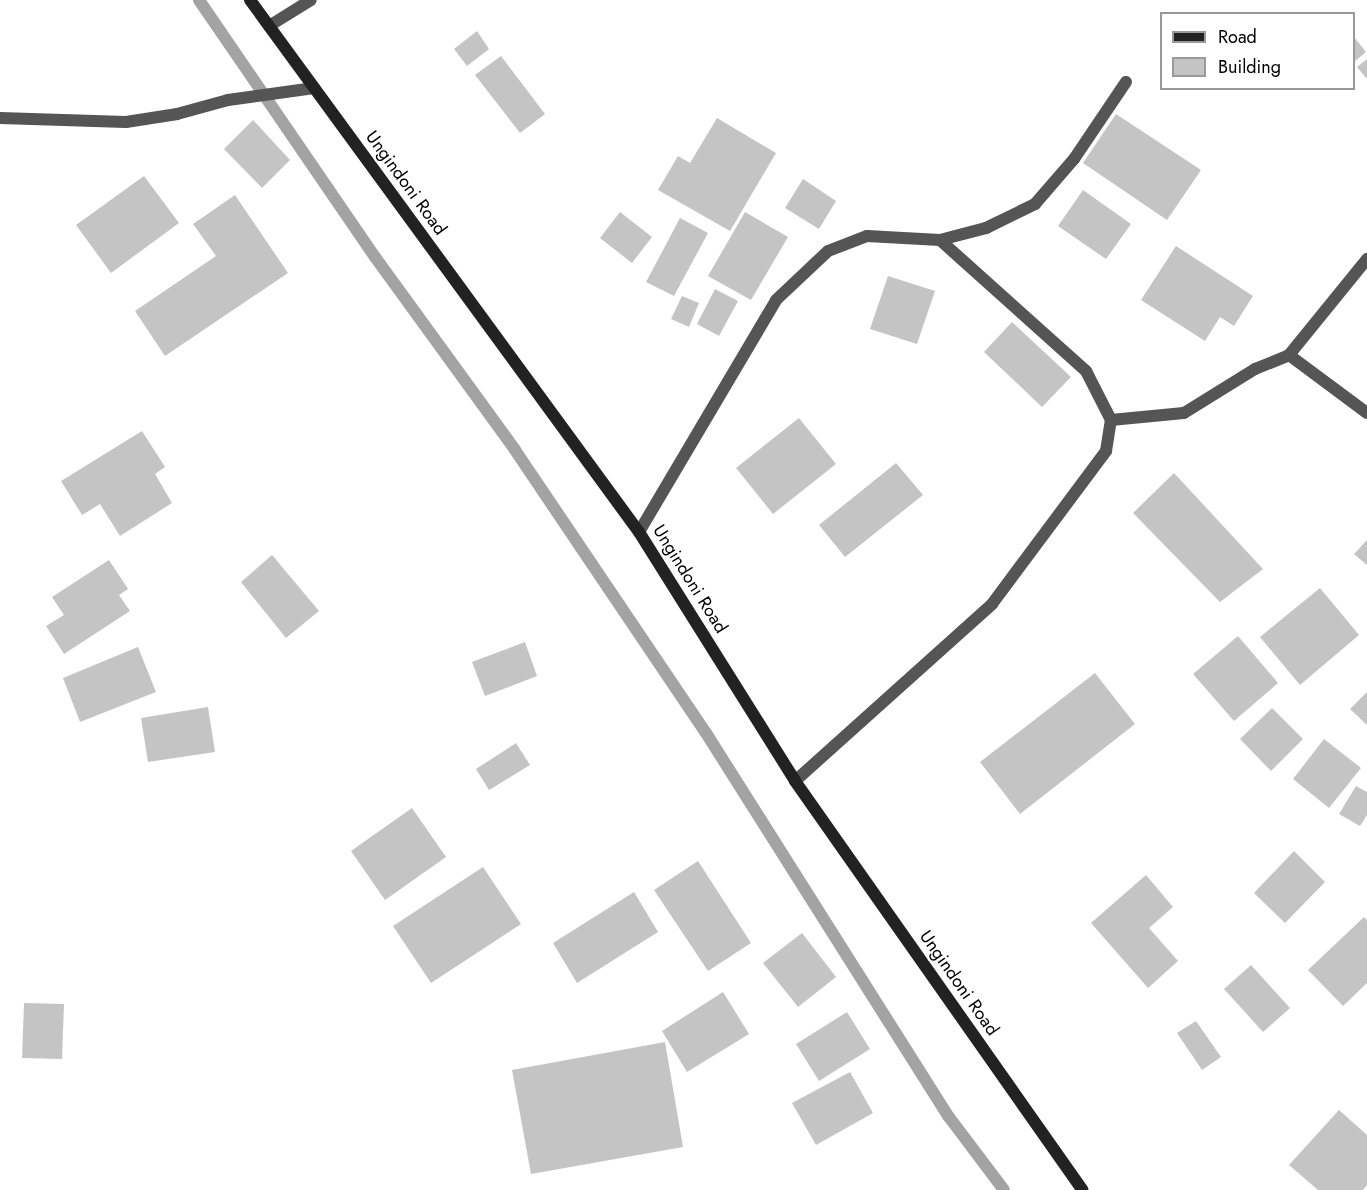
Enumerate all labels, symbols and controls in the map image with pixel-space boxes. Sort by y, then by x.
legend [1160,12,1355,90]
text: Road [1218,24,1257,50]
text: Building [1218,54,1281,80]
street label: Ungindoni Road [361,127,451,239]
street label: Ungindoni Road [648,521,732,637]
street label: Ungindoni Road [915,926,1003,1040]

